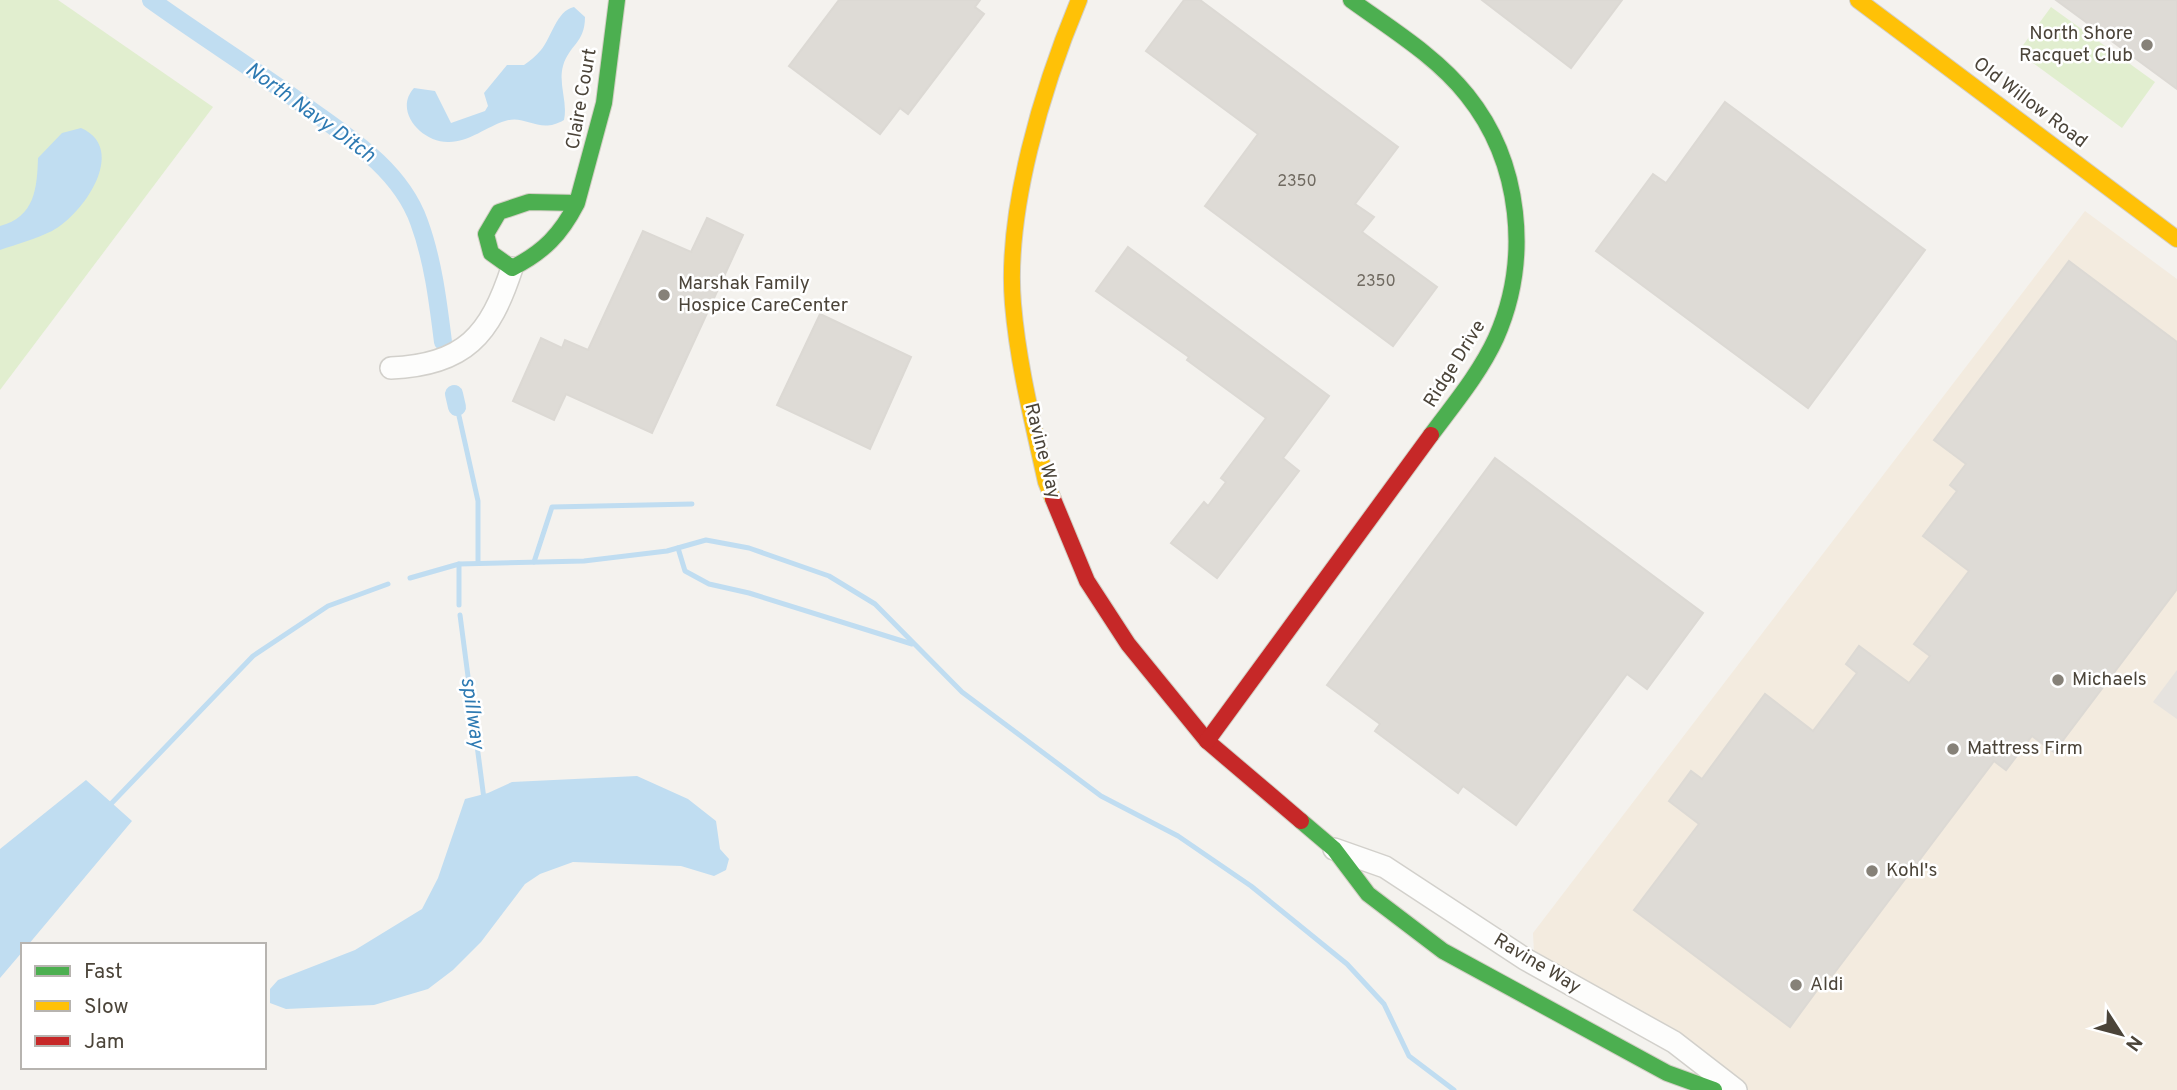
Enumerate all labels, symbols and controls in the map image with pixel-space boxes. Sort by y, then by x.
place label: North Shore Racquet Club [2019,22,2133,68]
marker: North Shore Racquet Club [2139,37,2155,53]
street label: Claire Court [561,47,603,151]
street label: Old Willow Road [1968,52,2092,154]
water label: North Navy Ditch [240,57,381,170]
house number: 2350 [1277,172,1317,192]
place label: Marshak Family Hospice CareCenter [678,272,849,318]
house number: 2350 [1356,272,1396,292]
marker: Marshak Family Hospice CareCenter [656,287,672,303]
street label: Ridge Drive [1419,316,1491,412]
street label: Ravine Way [1019,401,1065,501]
place label: Michaels [2072,668,2147,692]
marker: Michaels [2050,672,2066,688]
water label: spillway [454,675,491,752]
place label: Mattress Firm [1967,737,2083,761]
marker: Mattress Firm [1945,741,1961,757]
place label: Kohl's [1886,859,1937,883]
marker: Kohl's [1864,863,1880,879]
street label: Ravine Way [1489,929,1585,999]
legend [21,943,266,1069]
text: Fast [84,959,123,986]
place label: Aldi [1810,973,1843,997]
marker: Aldi [1788,977,1804,993]
text: Slow [84,994,129,1021]
north arrow [2086,999,2156,1069]
text: Jam [84,1029,125,1056]
text: N [2119,1030,2147,1055]

